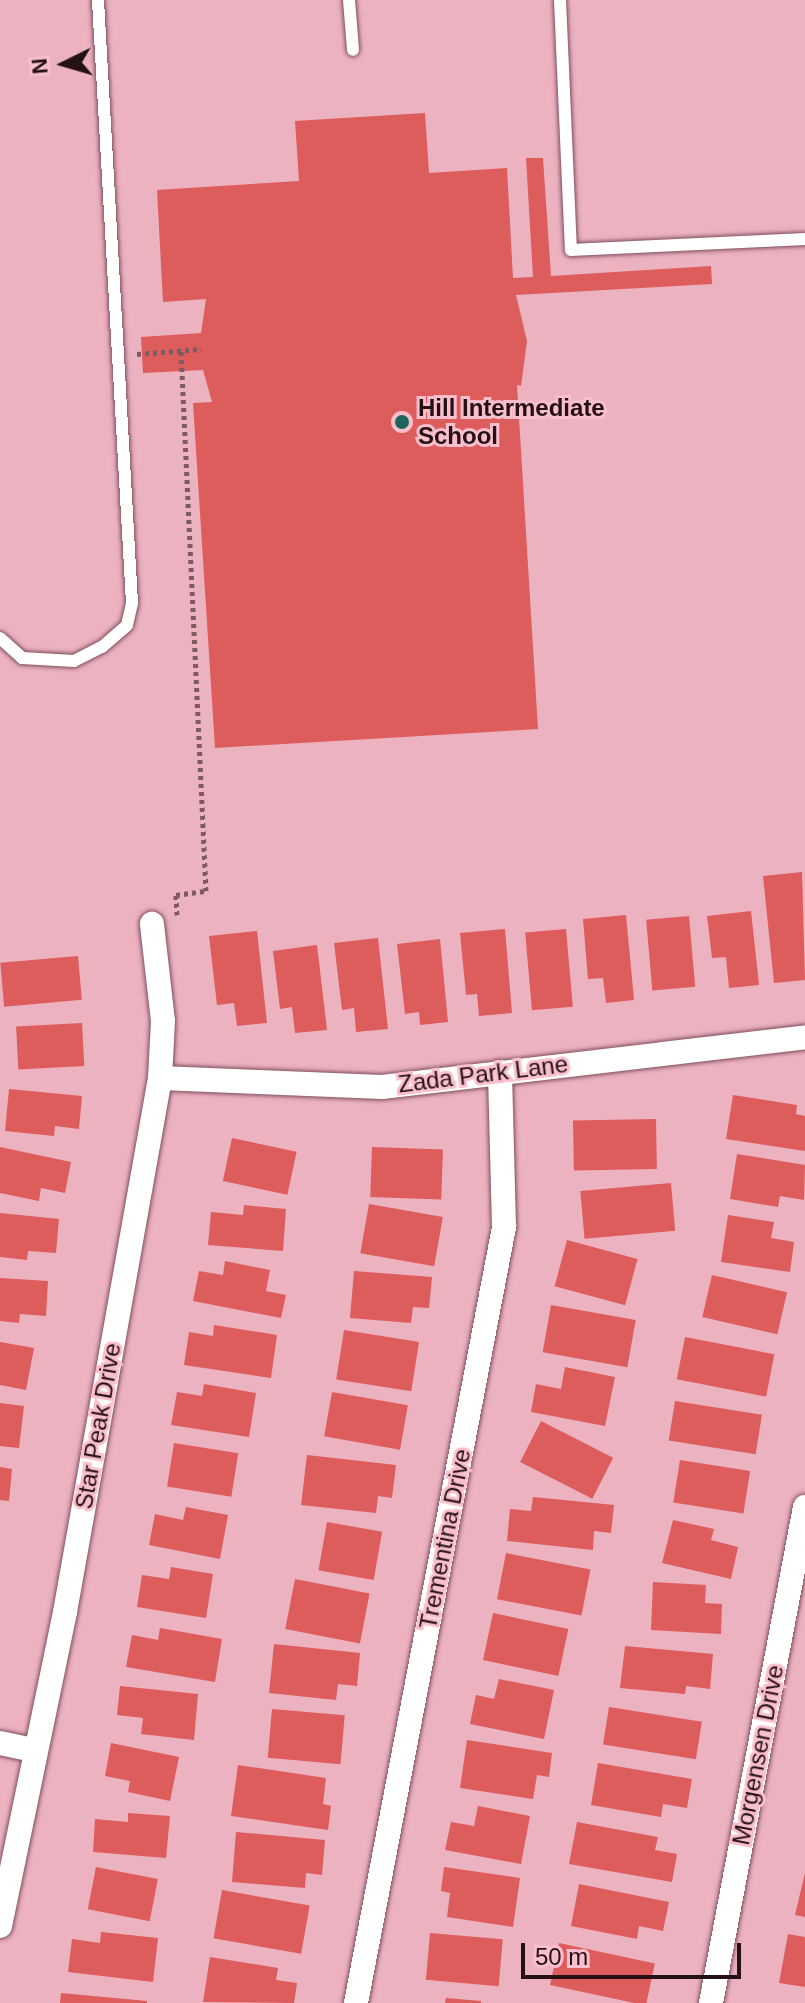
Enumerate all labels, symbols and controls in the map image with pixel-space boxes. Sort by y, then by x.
north arrow [24,24,104,104]
text: N [26,57,53,75]
place label: Hill Intermediate School [418,394,605,450]
marker: Hill Intermediate School [393,413,411,431]
street label: Zada Park Lane [396,1049,570,1099]
street label: Star Peak Drive [69,1341,127,1511]
street label: Trementina Drive [413,1446,477,1632]
street label: Morgensen Drive [726,1663,790,1847]
scale bar [525,1927,745,1977]
text: 50 m [535,1943,588,1970]

